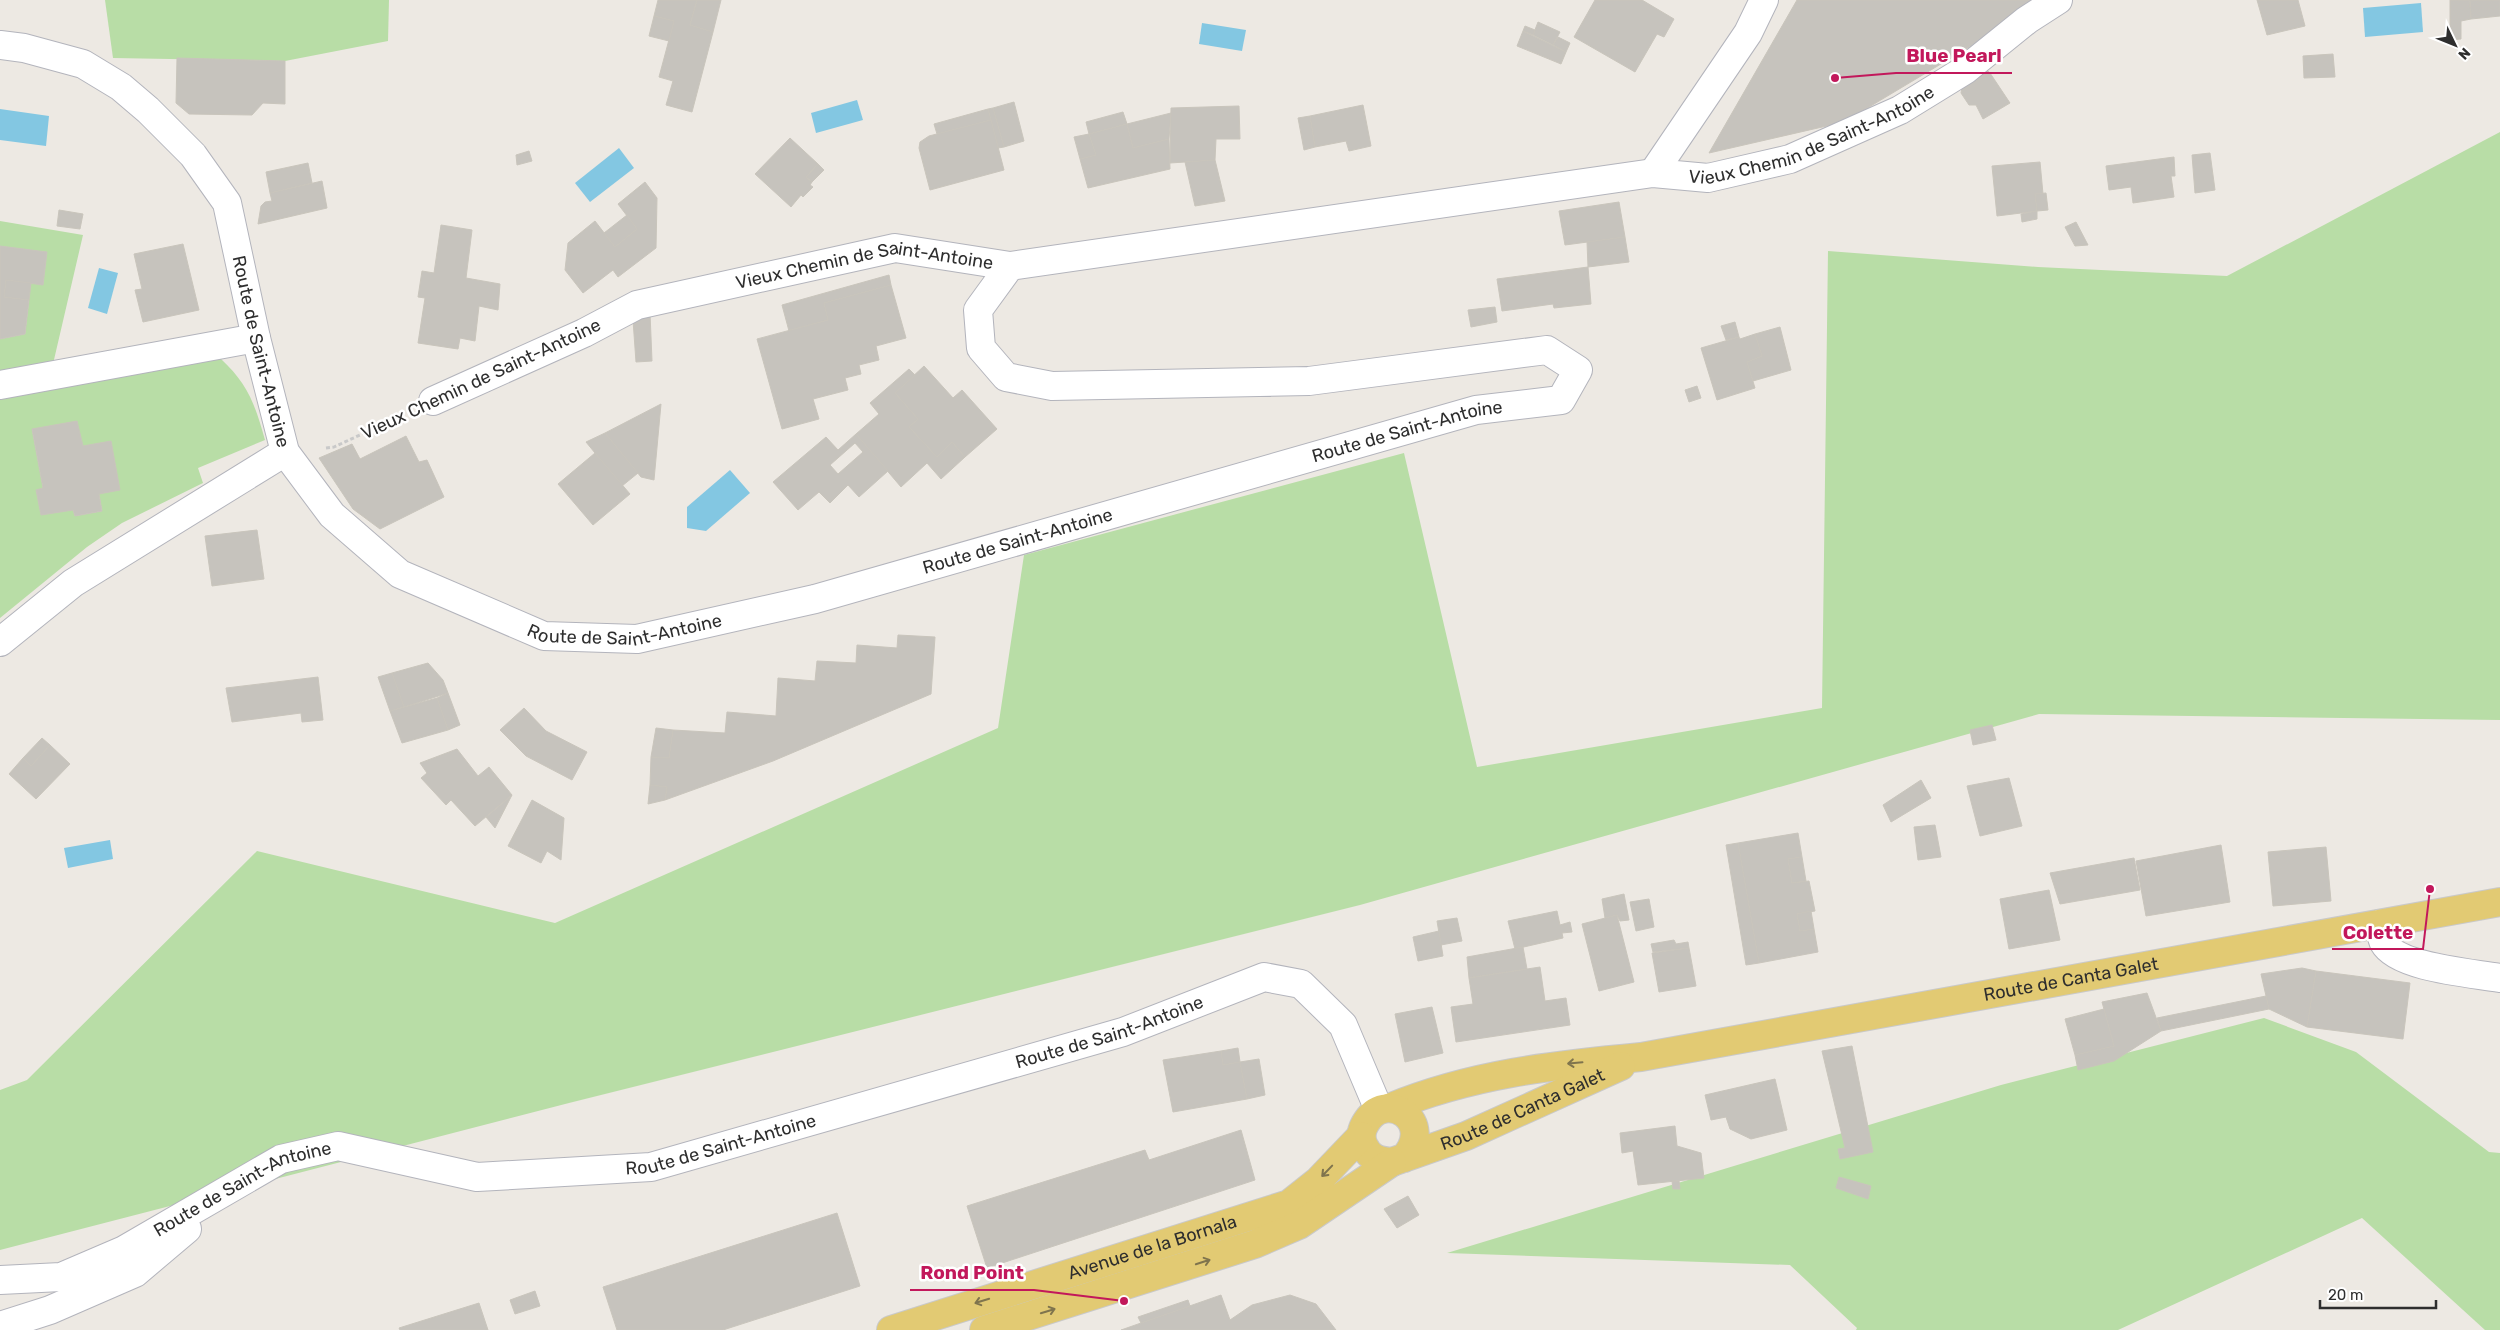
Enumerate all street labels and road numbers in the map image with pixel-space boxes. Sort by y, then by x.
street label: Vieux Chemin de Saint-Antoine [1688,81,1938,189]
street label: Vieux Chemin de Saint-Antoine [734,237,995,294]
street label: Route de Saint-Antoine [228,253,294,450]
street label: Vieux Chemin de Saint-Antoine [358,314,604,444]
street label: Route de Saint-Antoine [1309,396,1504,467]
street label: Route de Saint-Antoine [920,503,1115,579]
street label: Route de Saint-Antoine [524,609,724,651]
street label: Route de Canta Galet [1982,953,2160,1006]
street label: Route de Saint-Antoine [1013,991,1206,1073]
street label: Route de Canta Galet [1437,1064,1608,1155]
street label: Route de Saint-Antoine [625,1109,819,1179]
street label: Route de Saint-Antoine [150,1137,333,1241]
street label: Avenue de la Bornala [1065,1210,1239,1284]

